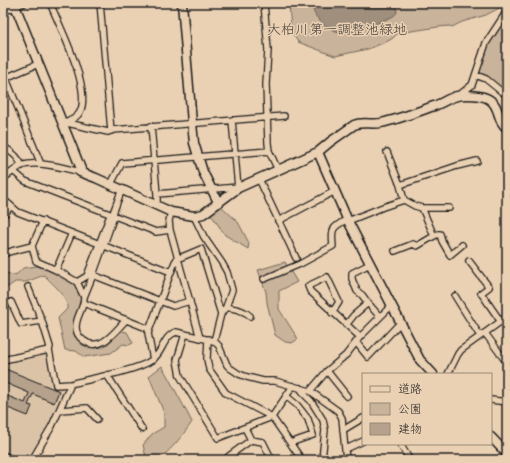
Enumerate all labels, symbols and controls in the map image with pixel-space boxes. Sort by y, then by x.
park label: 大柏川第一調整池緑地 [267,20,407,40]
legend [362,373,492,445]
text: 道路 [398,381,422,398]
text: 公園 [398,401,422,418]
text: 建物 [398,421,422,438]

